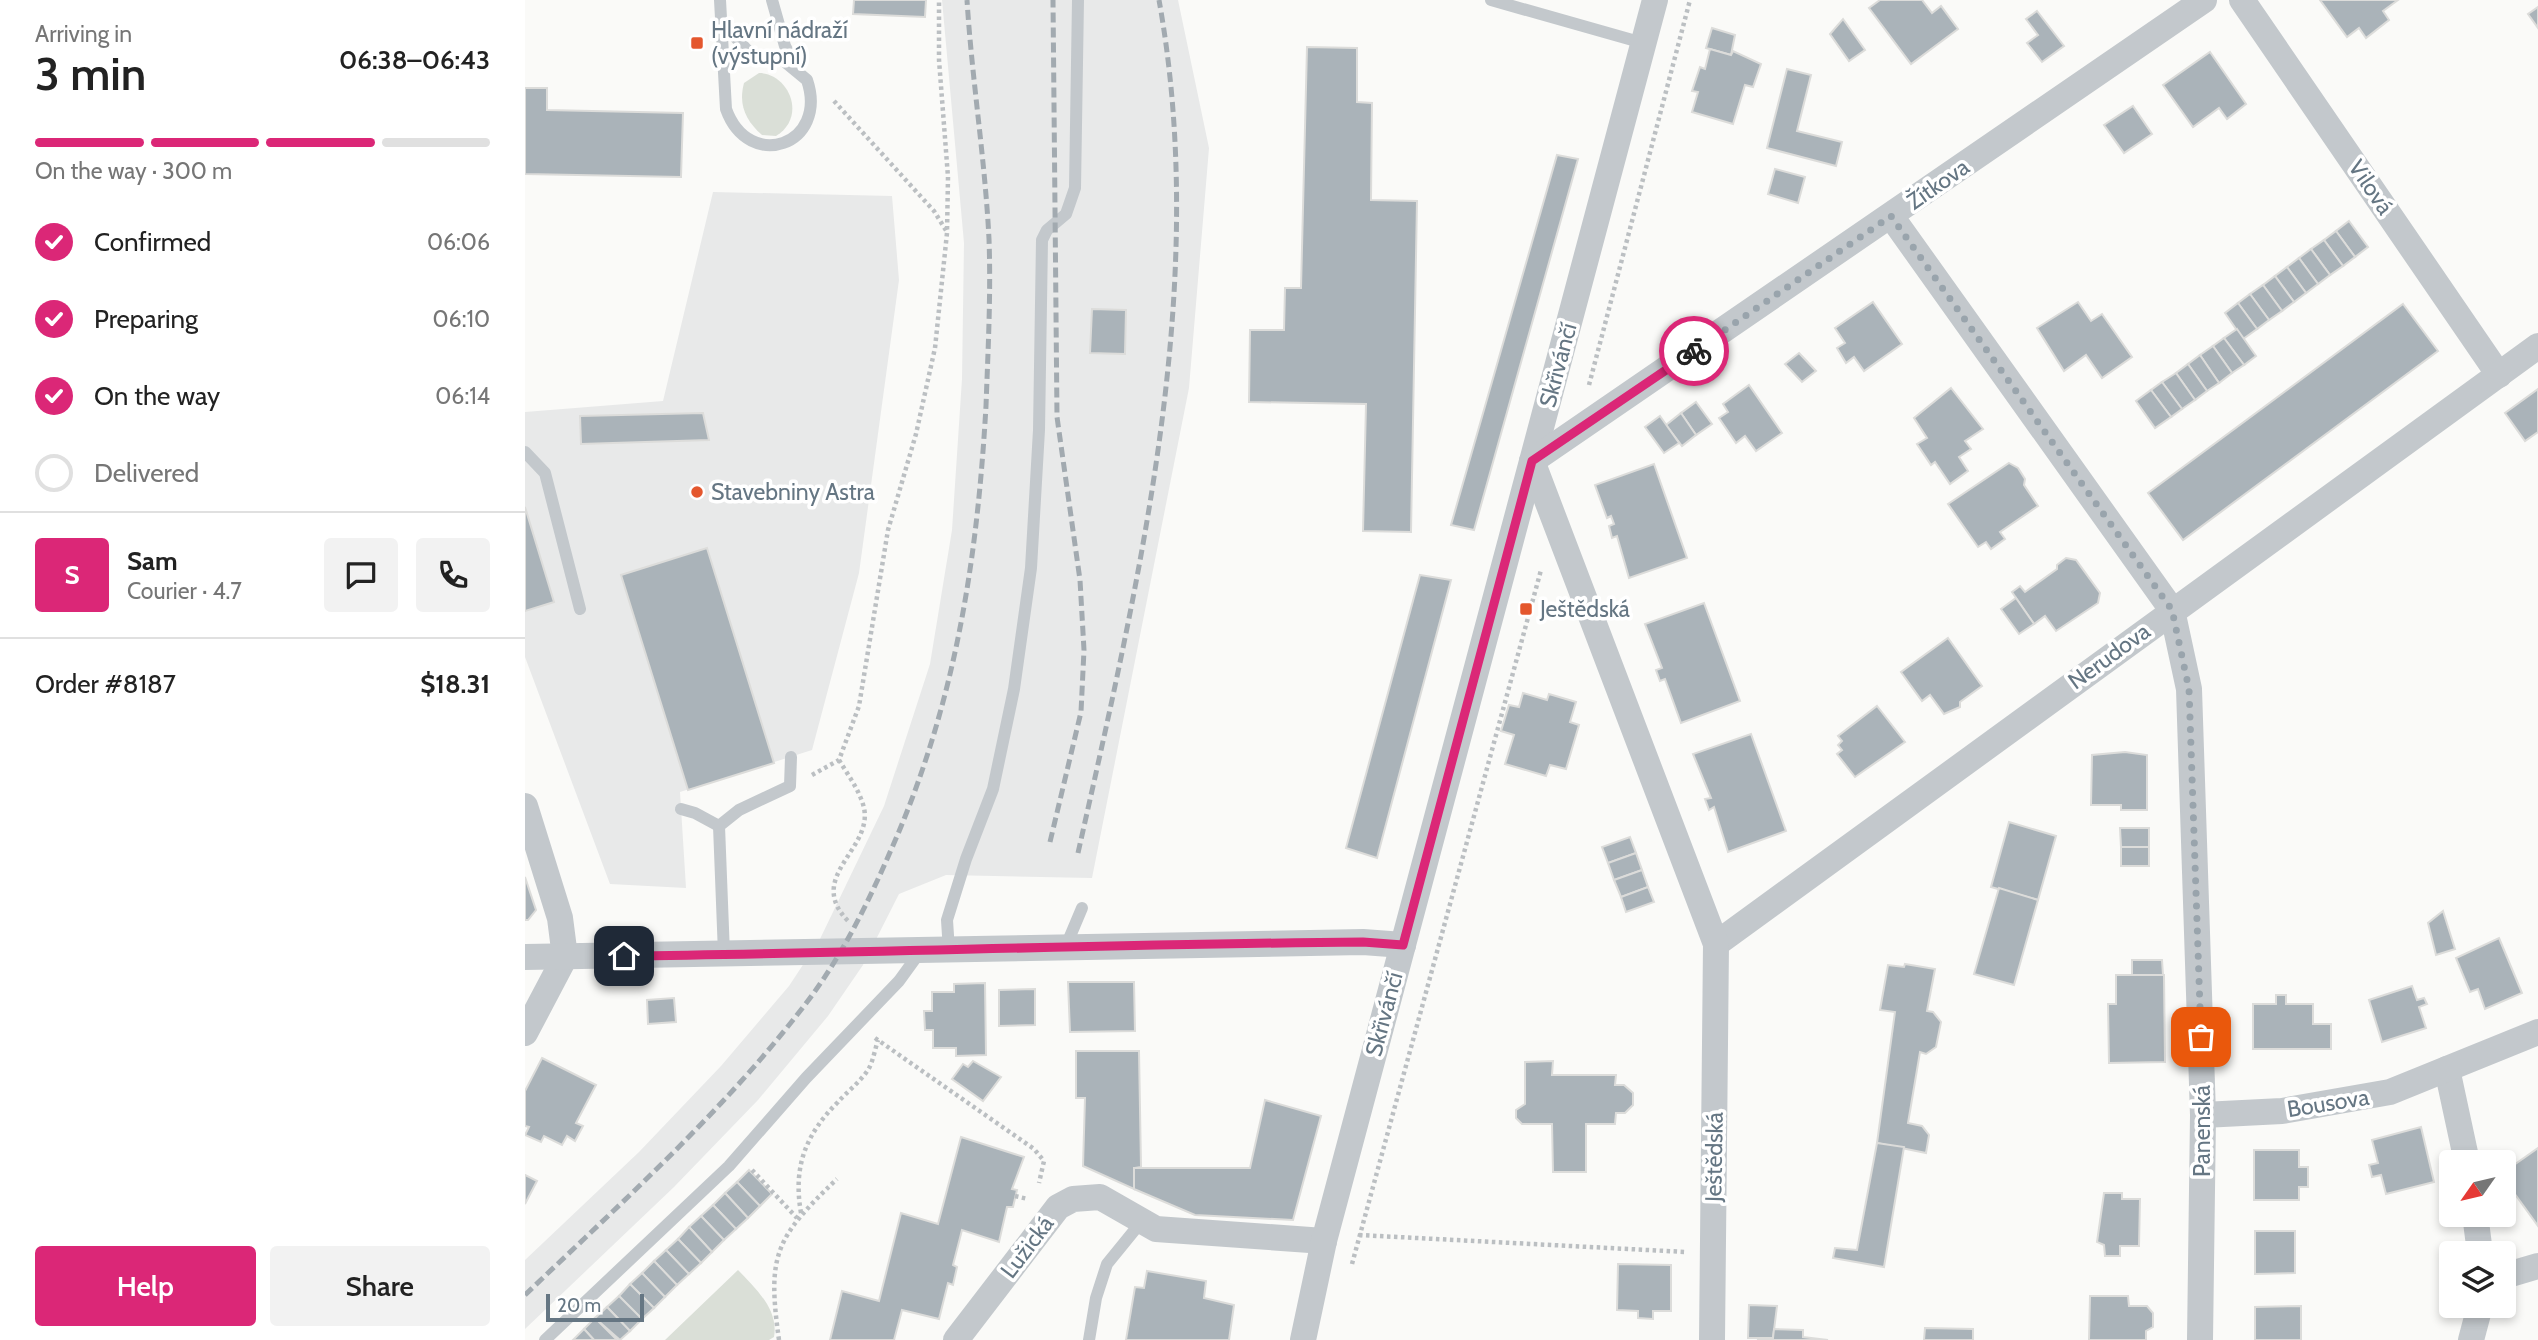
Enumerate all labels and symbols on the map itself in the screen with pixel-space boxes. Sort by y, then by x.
place label: Hlavní nádraží (výstupní) [711,16,848,70]
marker: Hlavní nádraží (výstupní) [689,35,705,51]
street label: Žítkova [1901,152,1975,215]
street label: Vilová [2343,154,2399,220]
courier [1659,316,1729,386]
street label: Skřivánčí [1533,320,1583,410]
place label: Stavebniny Astra [711,478,875,506]
marker: Stavebniny Astra [689,484,705,500]
place label: Ještědská [1539,595,1630,623]
marker: Ještědská [1518,601,1534,617]
street label: Nerudova [2063,617,2155,695]
pin [594,926,654,986]
street label: Skřivánčí [1359,969,1409,1059]
pin [2171,1007,2231,1067]
street label: Bousova [2285,1083,2371,1123]
street label: Panenská [2188,1085,2216,1177]
street label: Ještědská [1699,1112,1729,1203]
north arrow [2439,1150,2517,1227]
street label: Lužická [995,1210,1059,1284]
scale bar [546,1291,644,1323]

